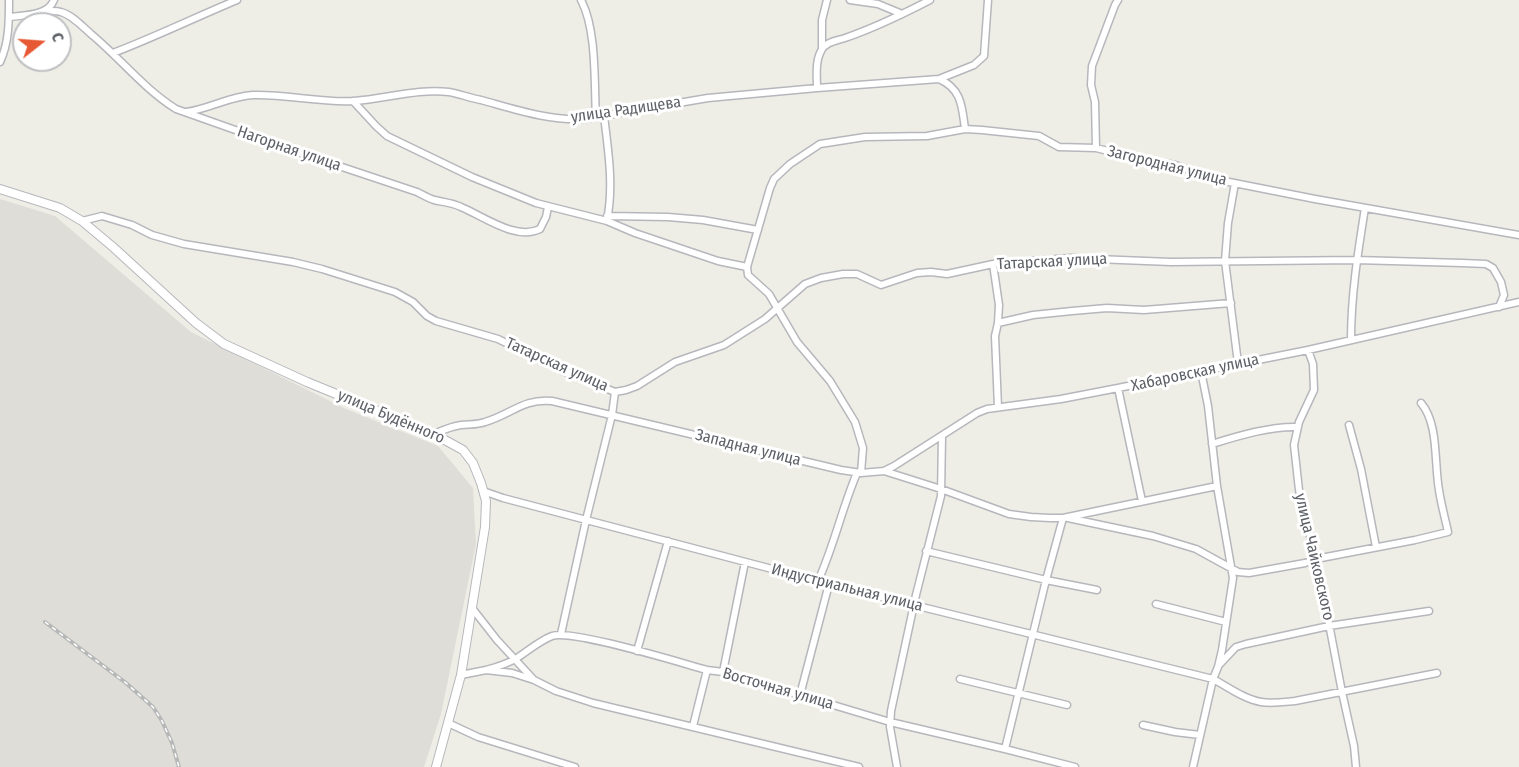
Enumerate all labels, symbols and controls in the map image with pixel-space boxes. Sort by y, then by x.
north arrow [12,12,72,72]
text: С [47,30,68,44]
street label: улица Радищева [570,93,682,127]
street label: Нагорная улица [235,122,343,176]
street label: Загородная улица [1105,142,1229,190]
street label: Татарская улица [997,250,1107,274]
street label: Татарская улица [503,334,611,396]
street label: Хабаровская улица [1129,350,1261,396]
street label: улица Будённого [334,386,448,448]
street label: Западная улица [693,426,803,470]
street label: улица Чайковского [1290,492,1338,622]
street label: Индустриальная улица [769,560,925,616]
street label: Восточная улица [720,664,836,714]

